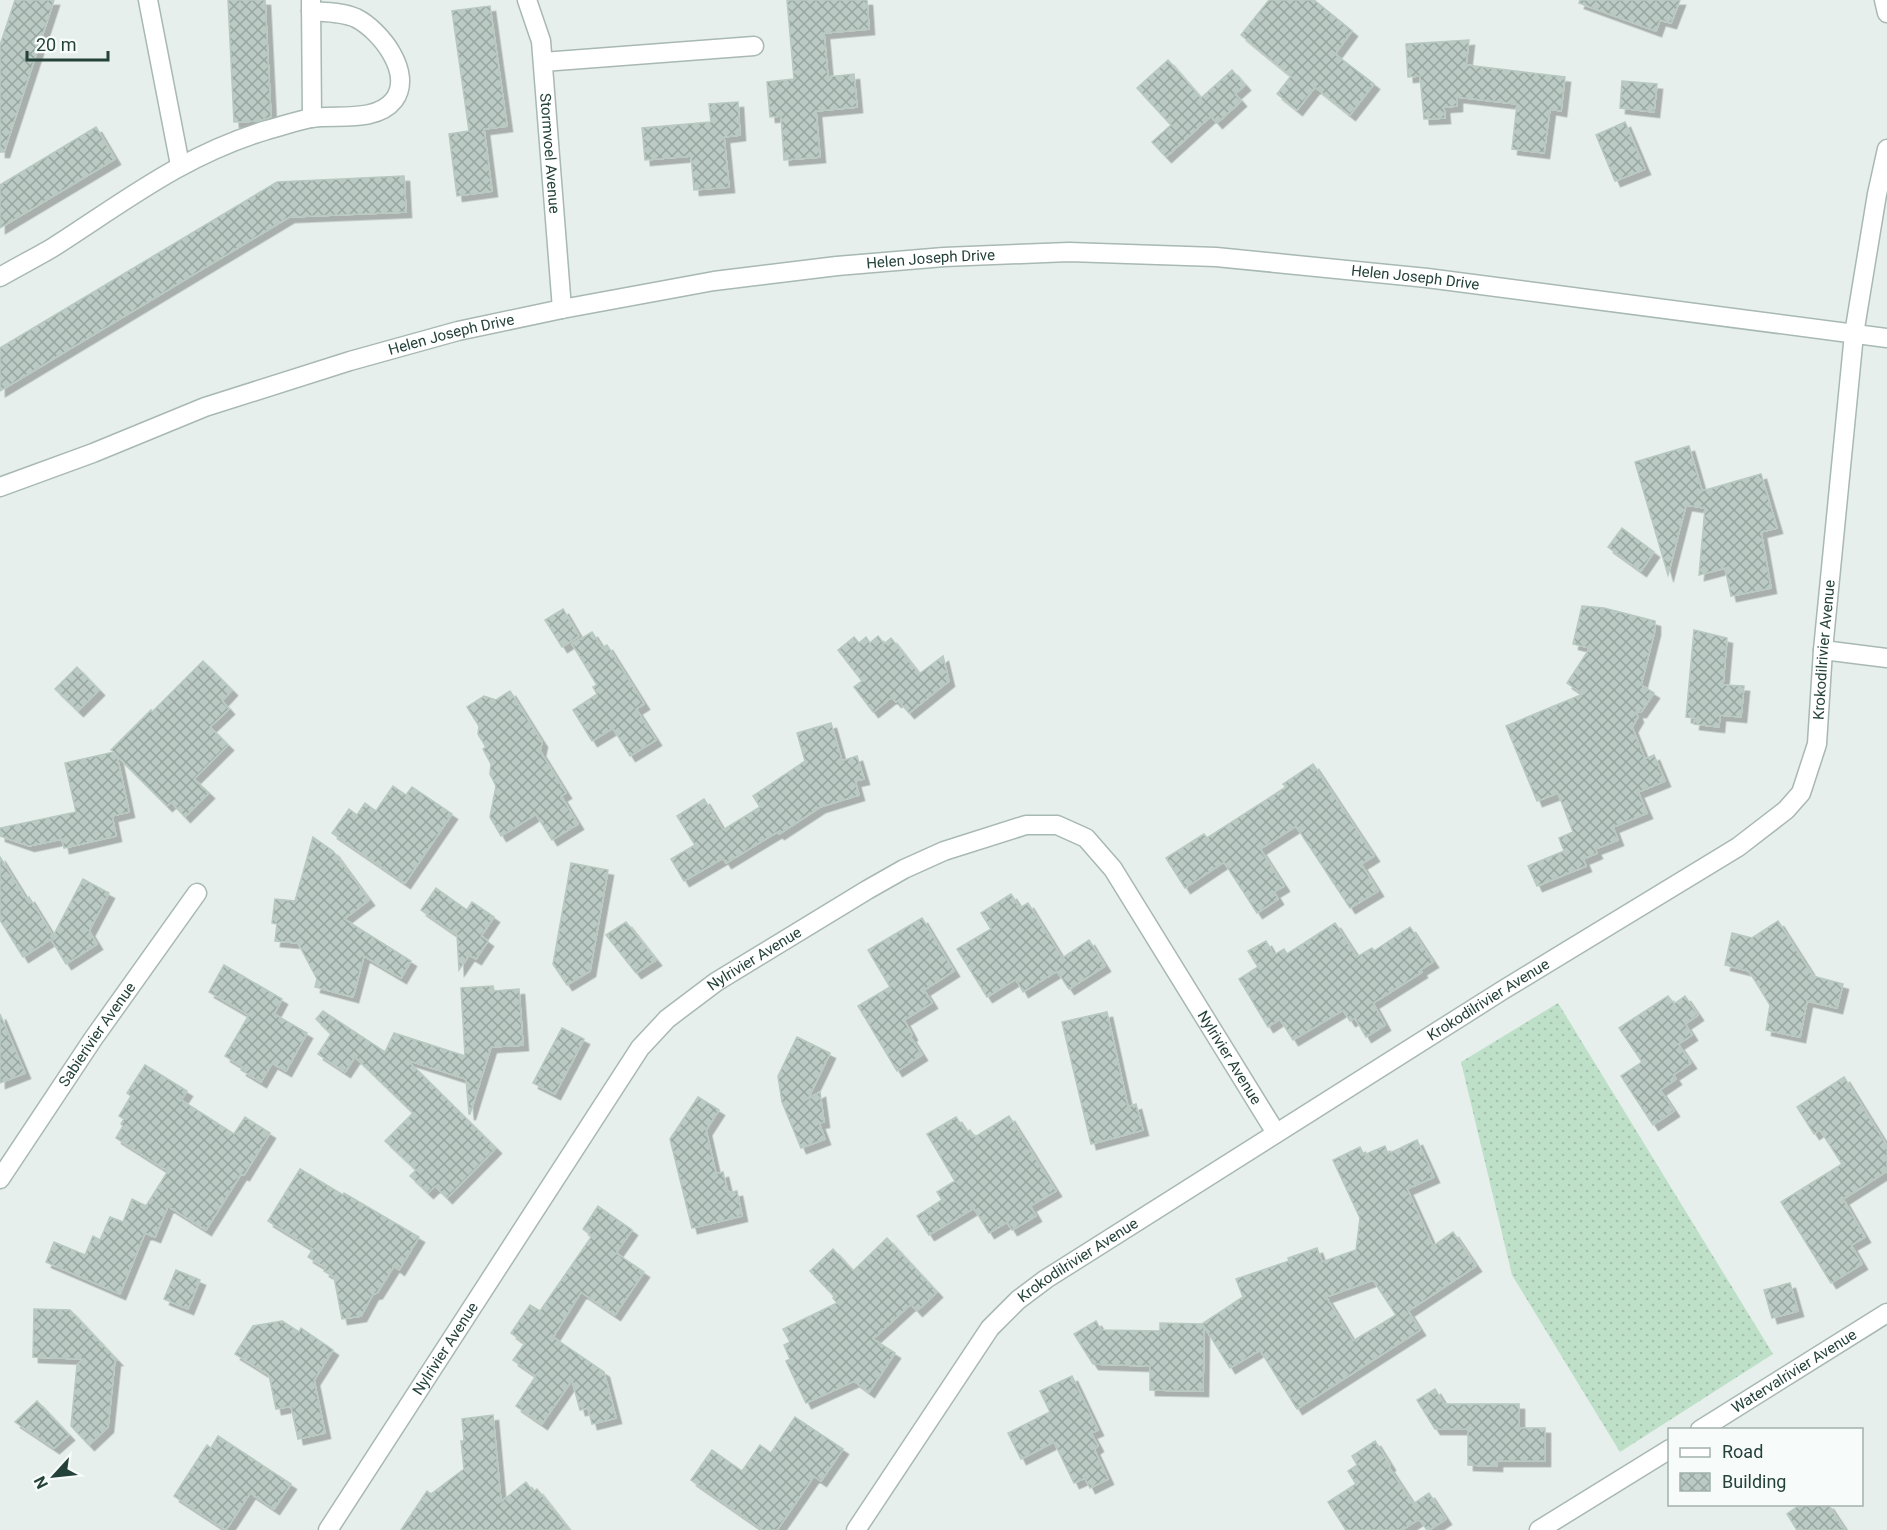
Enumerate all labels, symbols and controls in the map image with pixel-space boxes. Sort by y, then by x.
scale bar [27,24,108,62]
text: 20 m [36,34,76,55]
street label: Stormvoel Avenue [536,92,563,214]
street label: Helen Joseph Drive [866,246,995,273]
street label: Helen Joseph Drive [1350,261,1481,294]
street label: Helen Joseph Drive [386,310,516,359]
street label: Krokodilrivier Avenue [1810,579,1839,720]
street label: Nylrivier Avenue [704,923,805,994]
street label: Krokodilrivier Avenue [1424,955,1553,1045]
street label: Sabierivier Avenue [55,979,139,1090]
street label: Nylrivier Avenue [1194,1007,1265,1108]
street label: Krokodilrivier Avenue [1014,1214,1141,1306]
street label: Nylrivier Avenue [409,1299,482,1398]
street label: Watervalrivier Avenue [1728,1325,1860,1417]
legend [1668,1428,1863,1506]
text: Road [1722,1441,1763,1462]
north arrow [24,1446,84,1506]
text: Building [1722,1471,1786,1492]
text: N [30,1473,52,1492]

